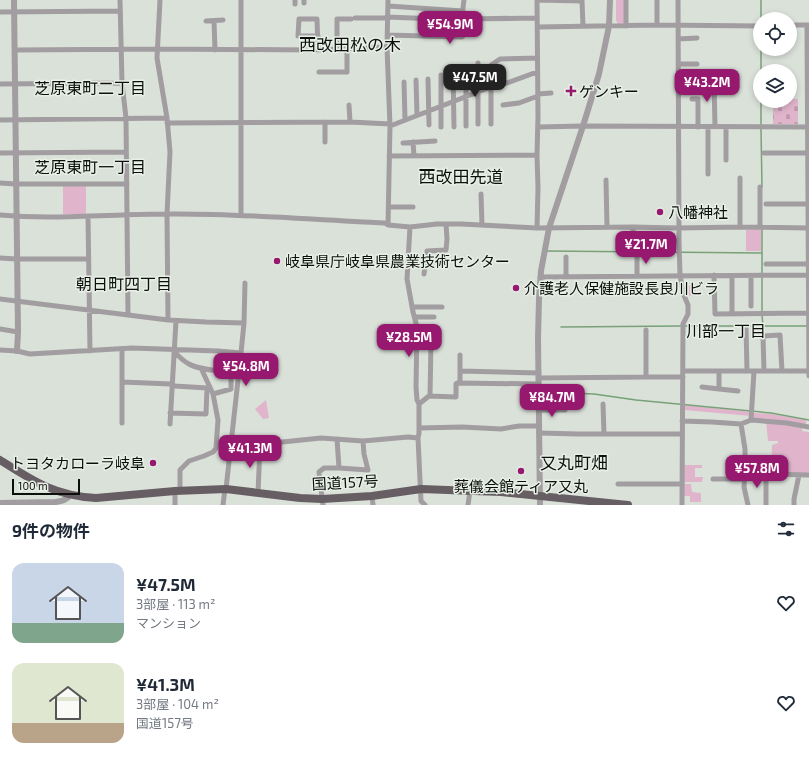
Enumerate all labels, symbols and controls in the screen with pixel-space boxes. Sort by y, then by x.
pin: ¥54.9M [417,11,483,45]
map controls [753,12,797,108]
button: locate [753,12,797,56]
text: ¥54.9M [427,16,473,32]
district label: 西改田松の木 [299,34,401,54]
pin: ¥47.5M [442,64,508,98]
button: layers [753,64,797,108]
text: ¥47.5M [452,69,498,85]
pin: ¥43.2M [674,69,740,103]
text: ¥43.2M [684,74,730,90]
district label: 芝原東町二丁目 [34,78,146,97]
place label: ゲンキー [579,82,639,100]
marker: ゲンキー [566,86,576,96]
district label: 芝原東町一丁目 [34,157,146,176]
district label: 西改田先道 [419,166,504,186]
place label: 八幡神社 [668,203,728,221]
marker: 八幡神社 [655,207,665,217]
pin: ¥21.7M [613,231,679,265]
text: ¥21.7M [624,236,668,252]
place label: 岐阜県庁岐阜県農業技術センター [285,252,510,270]
marker: 岐阜県庁岐阜県農業技術センター [272,256,282,266]
district label: 朝日町四丁目 [76,274,172,293]
place label: 介護老人保健施設長良川ビラ [524,279,719,297]
marker: 介護老人保健施設長良川ビラ [511,283,521,293]
district label: 川部一丁目 [686,321,766,340]
pin: ¥28.5M [376,324,442,358]
text: ¥28.5M [386,329,432,345]
pin: ¥54.8M [213,353,279,387]
text: ¥54.8M [222,358,270,374]
pin: ¥84.7M [519,384,585,418]
text: ¥84.7M [529,389,575,405]
pin: ¥41.3M [217,435,283,469]
text: ¥41.3M [228,440,272,456]
district label: 又丸町畑 [540,452,608,472]
place label: トヨタカローラ岐阜 [10,454,145,472]
pin: ¥57.8M [724,455,790,489]
marker: トヨタカローラ岐阜 [148,458,158,468]
text: ¥57.8M [734,460,780,476]
marker: 葬儀会館ティア又丸 [516,466,526,476]
street label: 国道157号 [311,471,379,493]
scale bar [12,477,80,496]
place label: 葬儀会館ティア又丸 [454,477,588,495]
text: 100 m [18,479,48,492]
icon: filters [775,518,797,540]
text: 9件の物件 [12,520,90,540]
text: ¥47.5M [136,574,195,594]
icon: home [44,579,92,627]
icon: heart [775,592,797,614]
text: 3部屋 · 113 m² [136,596,215,612]
text: マンション [136,615,201,631]
text: ¥41.3M [136,674,195,694]
icon: home [44,679,92,727]
icon: heart [775,692,797,714]
text: 3部屋 · 104 m² [136,696,219,712]
text: 国道157号 [136,715,194,731]

